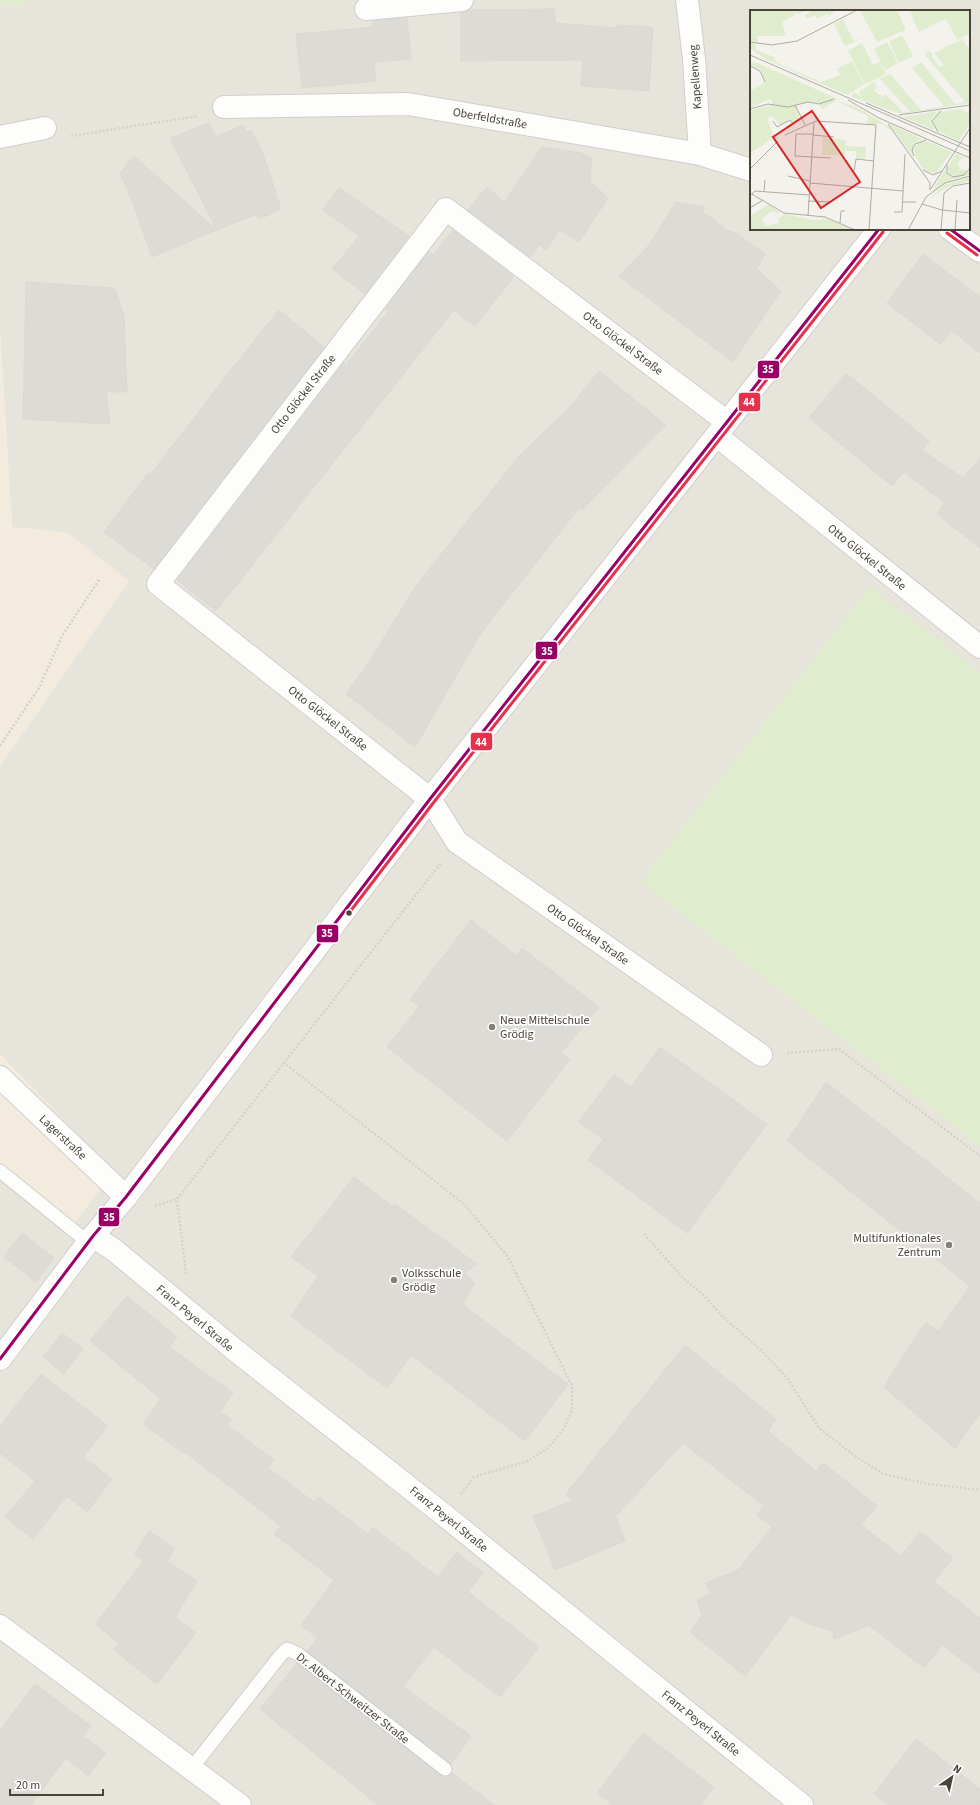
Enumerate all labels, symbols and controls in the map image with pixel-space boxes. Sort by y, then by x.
inset map [750,10,970,230]
street label: Kapellenweg [685,44,706,110]
street label: Oberfeldstraße [451,104,529,133]
street label: Otto Glöckel Straße [579,307,667,379]
street label: Otto Glöckel Straße [267,351,340,438]
line badge: 35 [757,360,780,379]
text: 35 [762,362,774,377]
line badge: 44 [738,392,761,412]
text: 44 [743,395,755,410]
street label: Otto Glöckel Straße [824,520,910,595]
line badge: 35 [535,641,558,660]
text: 35 [541,644,553,659]
street label: Otto Glöckel Straße [284,682,371,755]
line badge: 44 [470,732,493,751]
text: 44 [475,735,487,750]
street label: Otto Glöckel Straße [543,900,632,969]
unlabelled marker [344,908,354,918]
line badge: 35 [316,924,339,943]
text: 35 [321,926,333,941]
place label: Neue Mittelschule Grödig [500,1012,590,1043]
marker: Neue Mittelschule Grödig [487,1022,497,1032]
street label: Lagerstraße [35,1111,90,1164]
line badge: 35 [98,1207,120,1227]
text: 35 [103,1210,115,1225]
place label: Multifunktionales Zentrum [853,1230,941,1261]
marker: Multifunktionales Zentrum [944,1240,954,1250]
place label: Volksschule Grödig [402,1265,461,1296]
marker: Volksschule Grödig [389,1275,399,1285]
street label: Franz Peyerl Straße [152,1281,237,1356]
street label: Franz Peyerl Straße [406,1482,491,1556]
street label: Dr. Albert Schweitzer Straße [293,1649,413,1748]
street label: Franz Peyerl Straße [658,1686,743,1760]
north arrow [932,1757,972,1797]
text: N [950,1761,965,1777]
scale bar [10,1771,103,1797]
text: 20 m [16,1777,40,1794]

